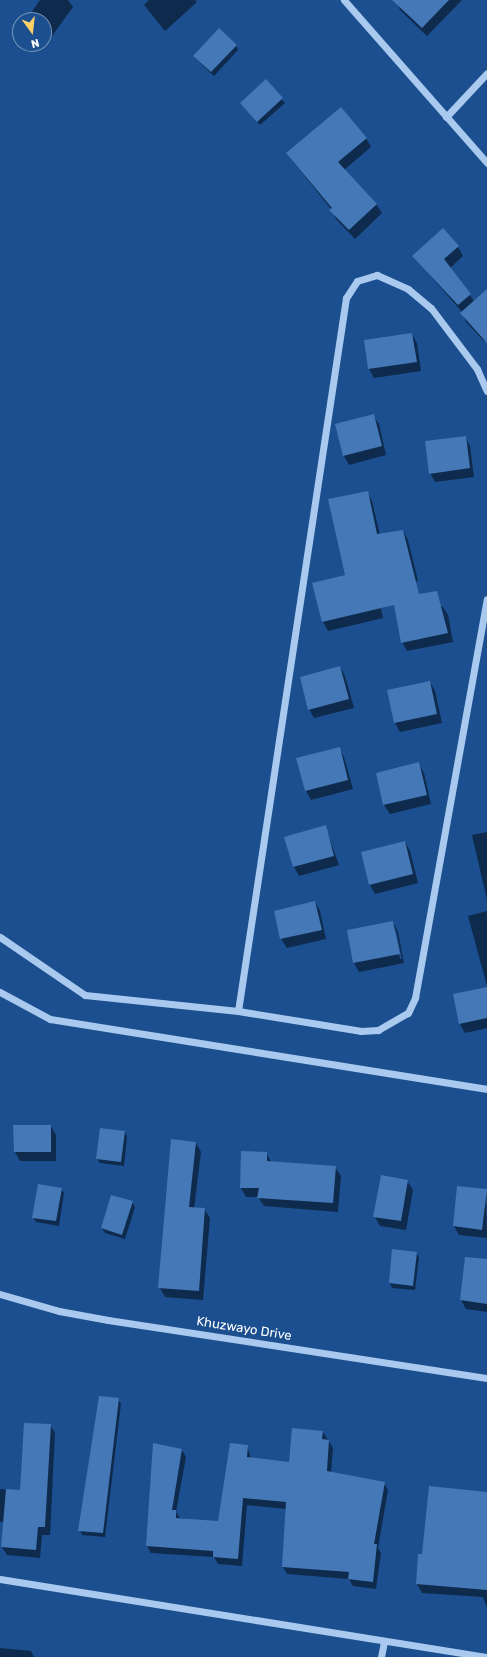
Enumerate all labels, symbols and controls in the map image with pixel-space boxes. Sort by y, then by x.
north arrow [12,12,52,52]
text: N [29,36,40,50]
street label: Khuzwayo Drive [195,1314,293,1344]

